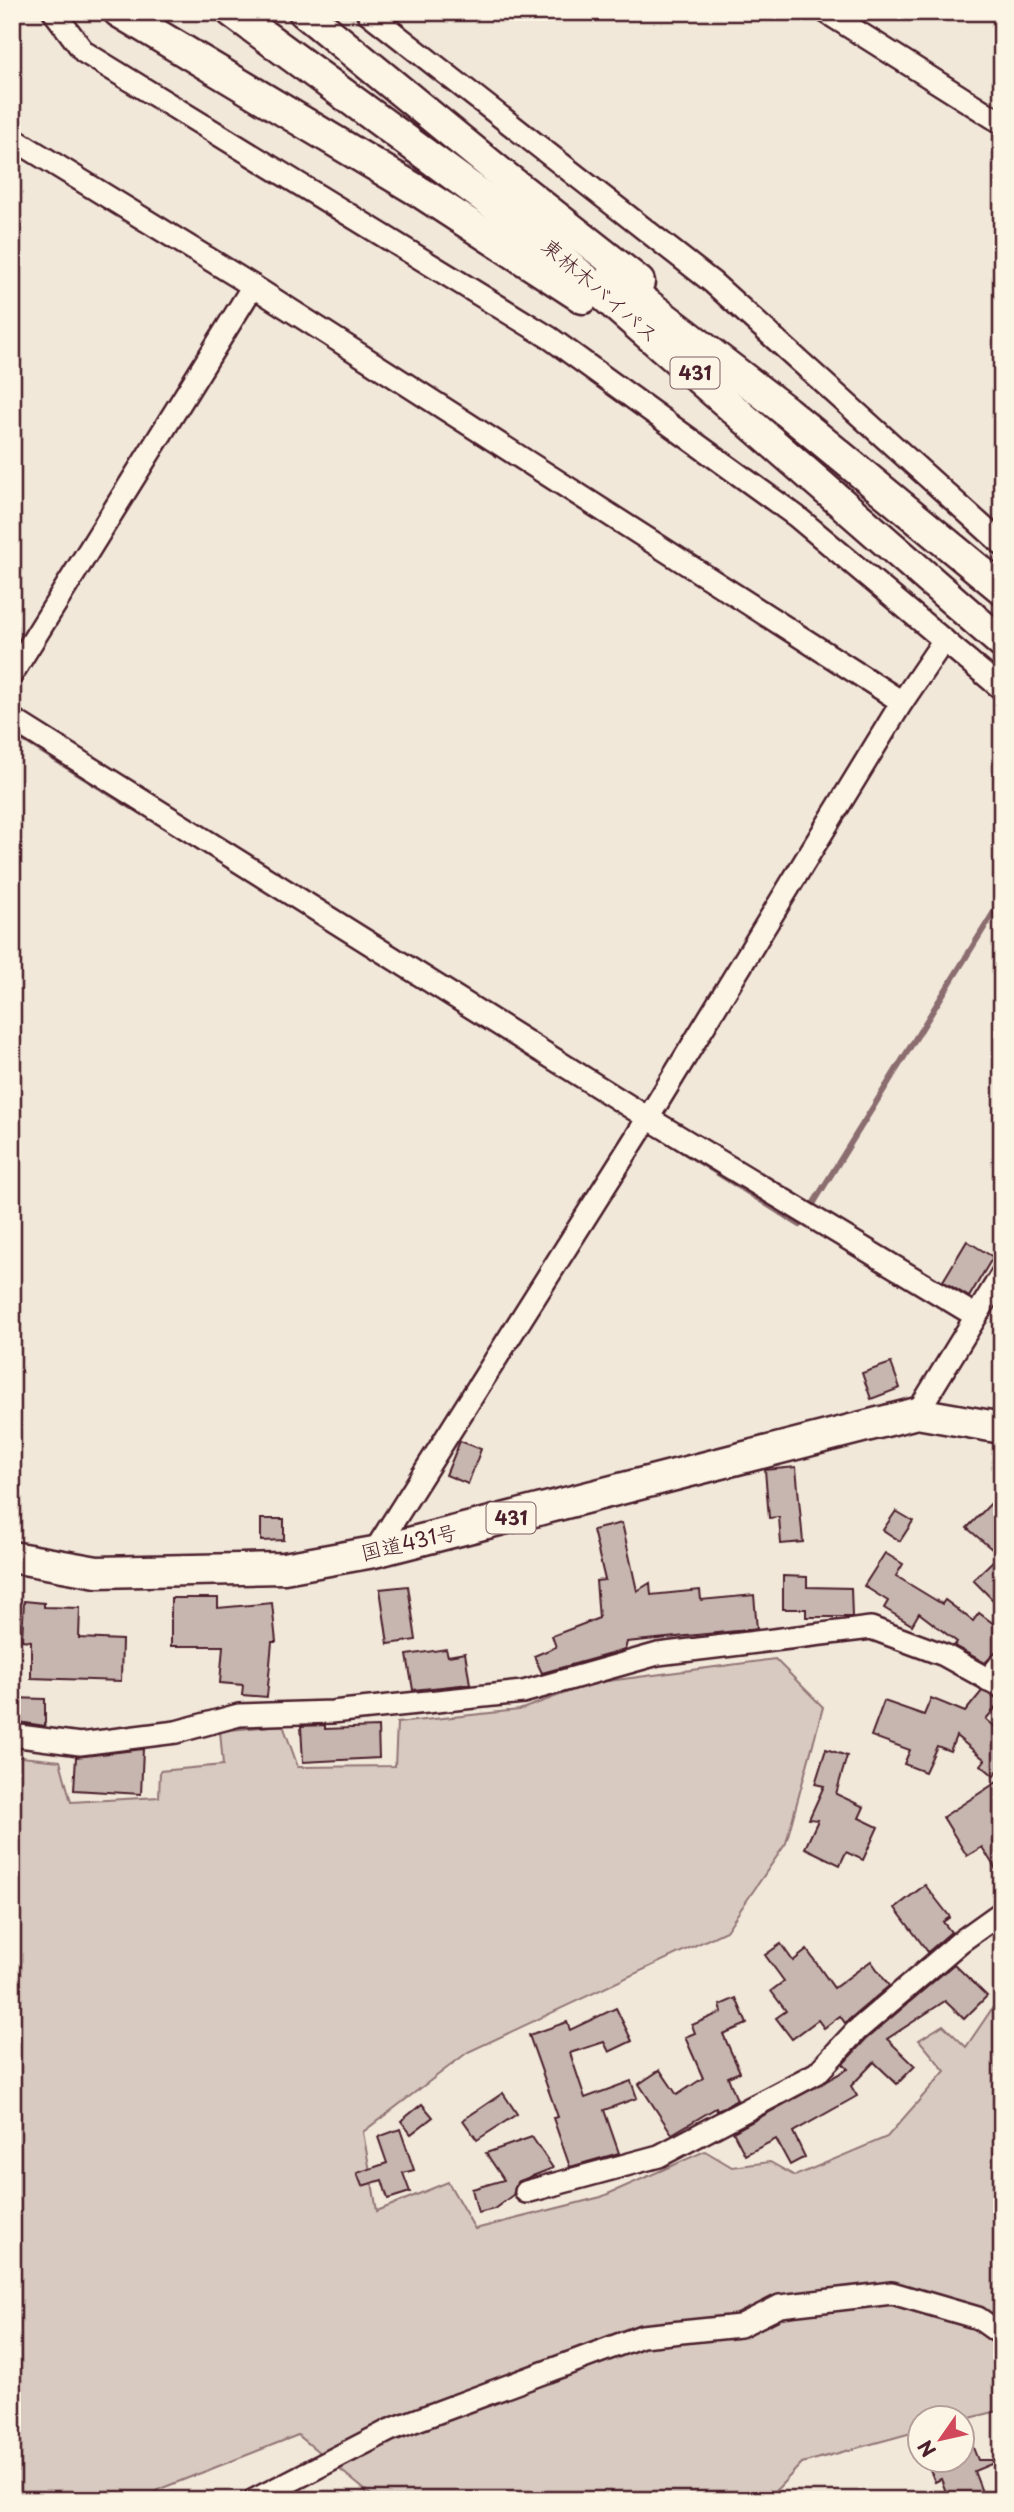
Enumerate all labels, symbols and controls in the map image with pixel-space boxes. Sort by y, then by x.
street label: 東林木バイパス [535,229,667,350]
road number: 431 [670,358,720,388]
road number: 431 [486,1502,536,1534]
street label: 国道431号 [357,1514,460,1568]
north arrow [906,2404,976,2474]
text: N [910,2435,942,2463]

